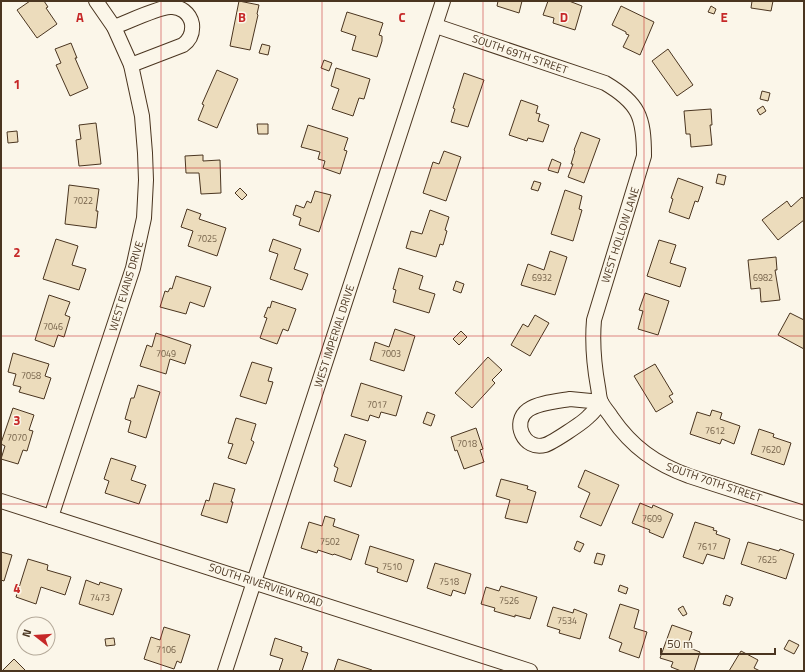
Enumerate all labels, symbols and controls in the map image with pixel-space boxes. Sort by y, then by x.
text: A [76,7,84,27]
text: B [238,7,246,27]
text: C [398,7,406,27]
text: D [560,7,568,27]
text: E [720,7,728,27]
street label: SOUTH 69TH STREET [470,30,570,78]
text: 1 [13,74,21,94]
street label: WEST HOLLOW LANE [597,185,643,285]
house number: 7022 [73,194,93,207]
house number: 7025 [197,232,217,245]
street label: WEST EVANS DRIVE [105,239,147,333]
text: 2 [13,242,21,262]
house number: 6932 [532,271,552,284]
house number: 6982 [753,271,773,284]
street label: WEST IMPERIAL DRIVE [310,282,358,390]
house number: 7046 [43,320,63,333]
house number: 7049 [156,347,176,360]
house number: 7003 [381,347,401,360]
house number: 7058 [21,369,41,382]
house number: 7017 [367,398,387,411]
text: 3 [13,410,21,430]
house number: 7612 [705,424,725,437]
house number: 7070 [7,431,27,444]
house number: 7018 [457,437,477,450]
house number: 7620 [761,443,781,456]
street label: SOUTH 70TH STREET [664,458,764,506]
house number: 7609 [642,512,662,525]
house number: 7502 [320,535,340,548]
house number: 7617 [697,540,717,553]
house number: 7625 [757,553,777,566]
street label: SOUTH RIVERVIEW ROAD [207,559,325,611]
house number: 7510 [382,560,402,573]
house number: 7518 [439,575,459,588]
text: 4 [13,578,21,598]
house number: 7473 [90,591,110,604]
house number: 7526 [499,594,519,607]
house number: 7534 [557,614,577,627]
north arrow [16,616,56,656]
text: N [18,627,35,639]
scale bar [661,630,775,656]
text: 50 m [667,634,693,653]
house number: 7106 [156,643,176,656]

